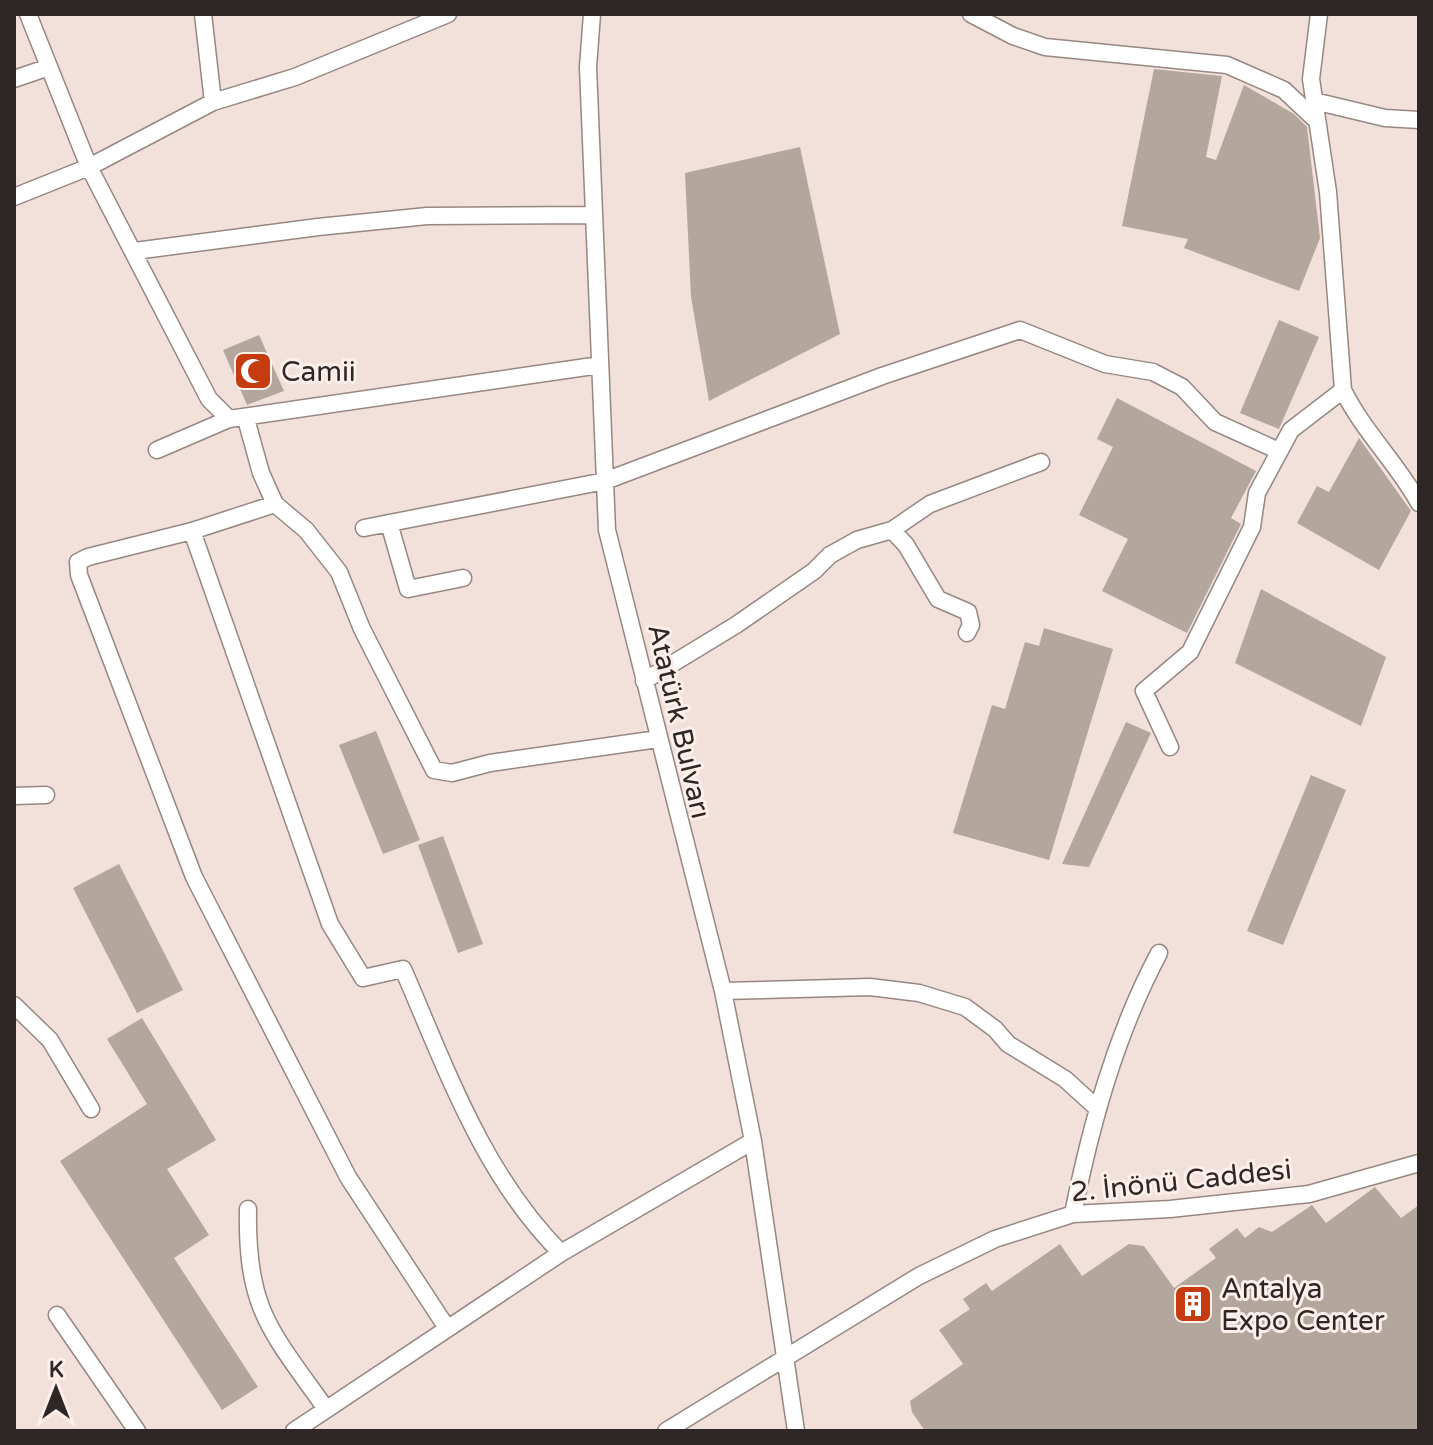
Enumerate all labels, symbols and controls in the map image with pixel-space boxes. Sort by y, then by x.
mosque icon: Camii [232,350,274,392]
place label: Camii [281,355,356,389]
street label: Atatürk Bulvarı [640,621,718,822]
street label: 2. İnönü Caddesi [1069,1152,1293,1210]
place label: Antalya Expo Center [1221,1272,1385,1338]
building icon: Antalya Expo Center [1172,1283,1214,1325]
north arrow [16,1349,96,1429]
text: K [49,1357,64,1383]

